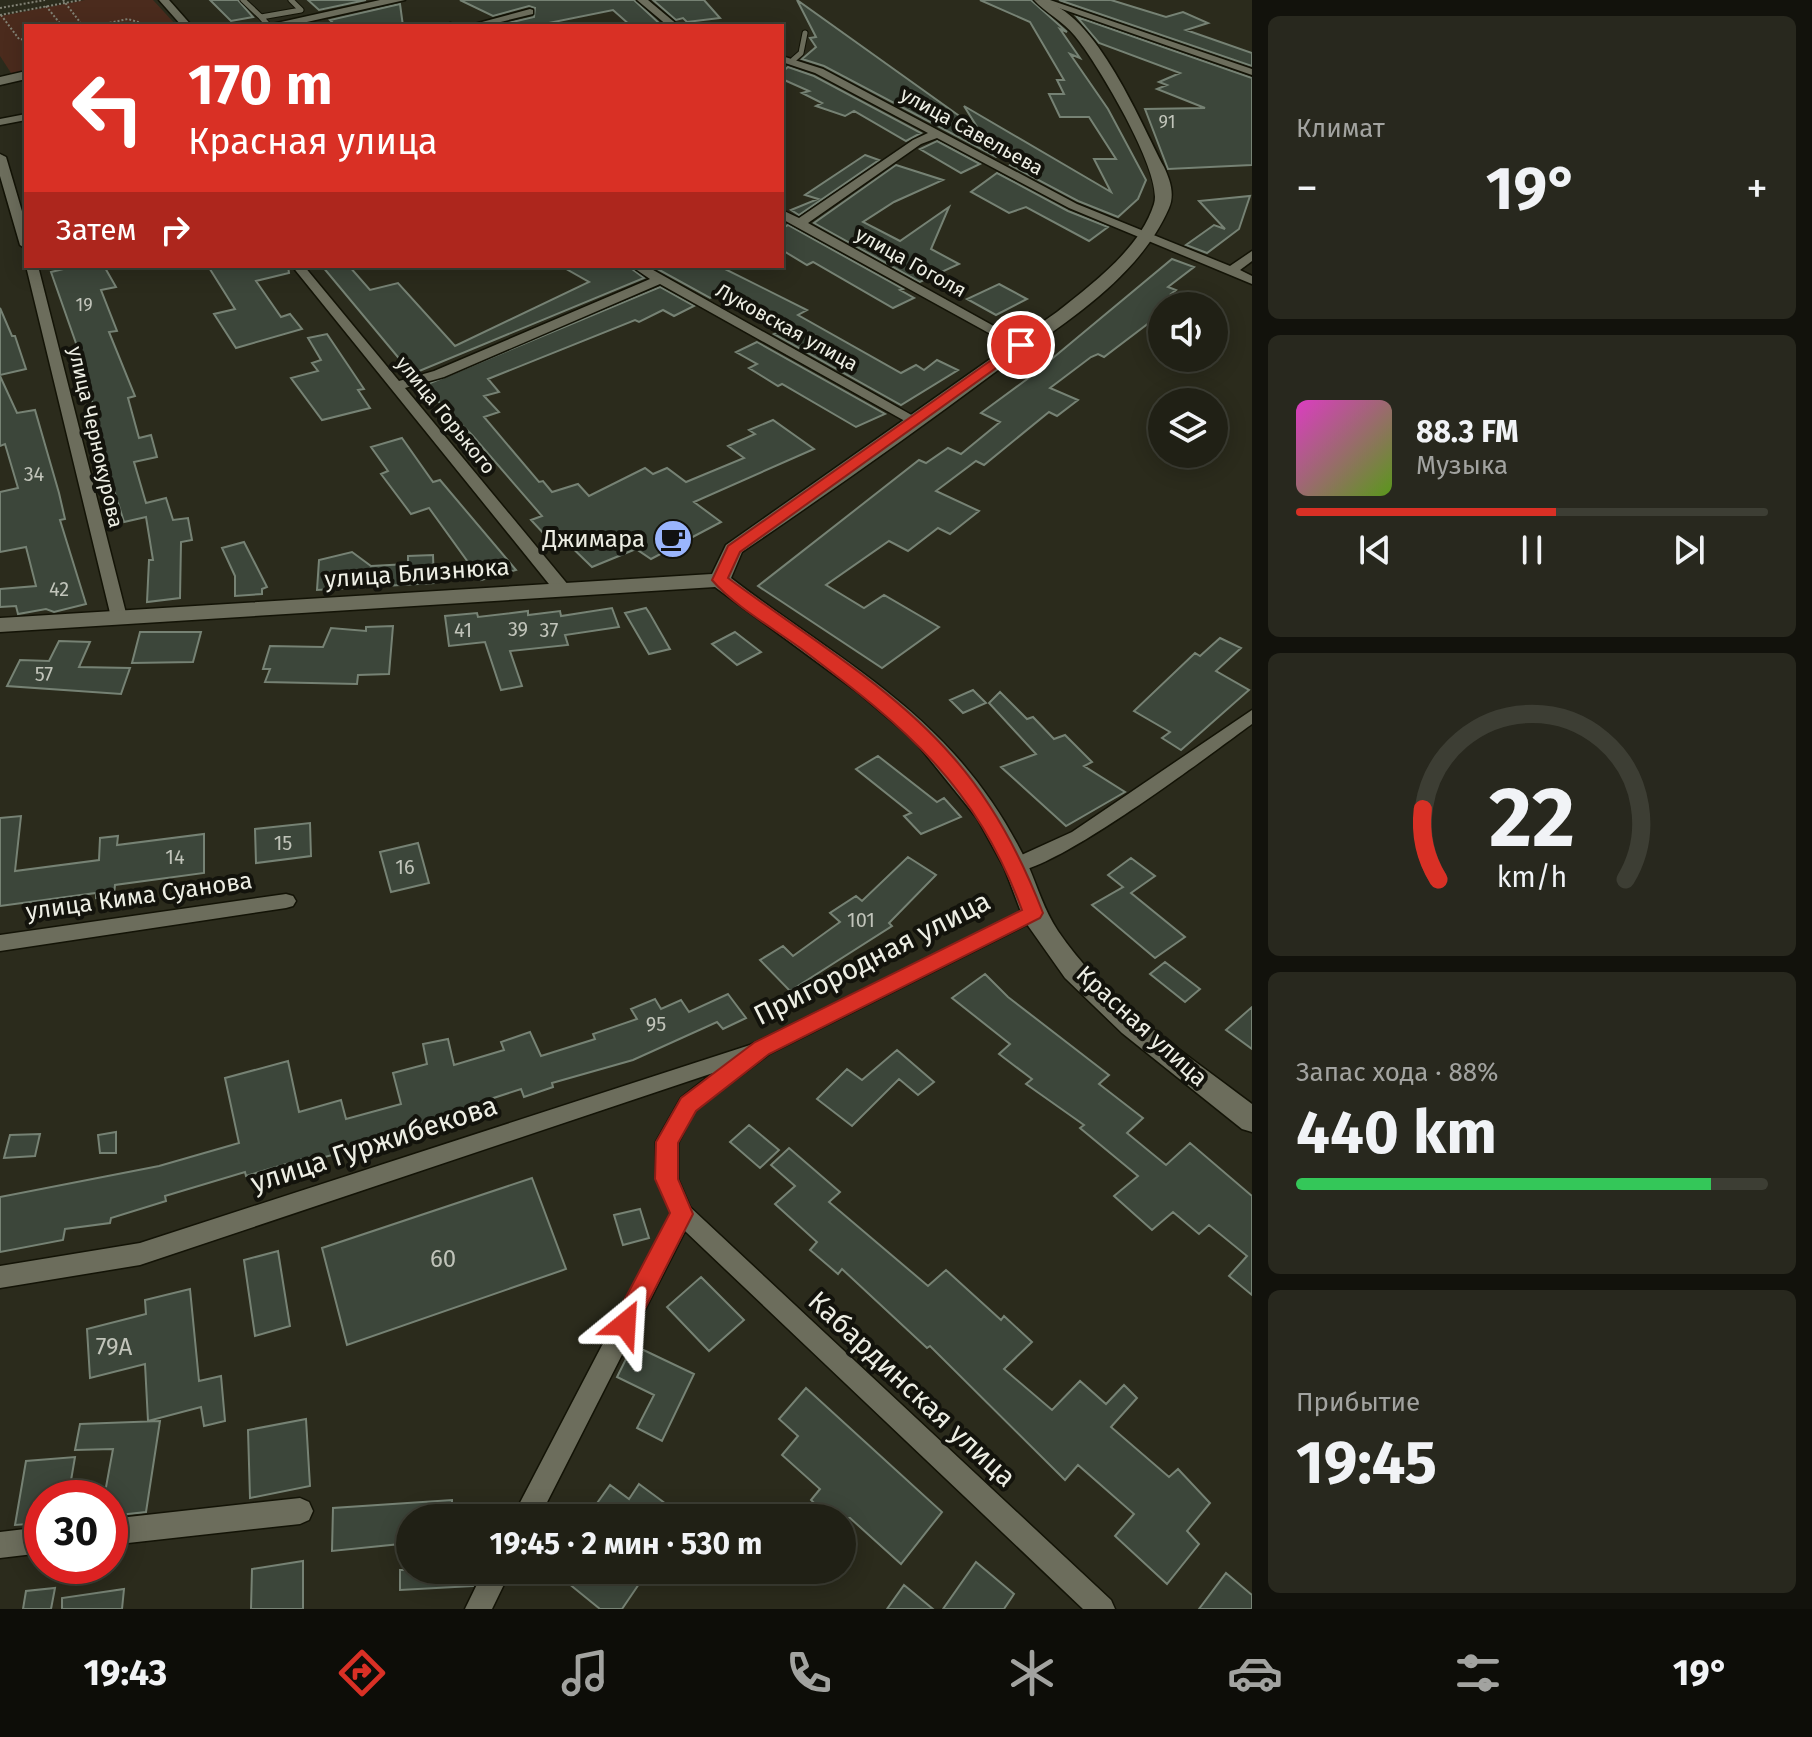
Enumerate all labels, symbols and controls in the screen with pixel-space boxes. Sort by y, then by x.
text: 170 m [188,52,333,119]
icon: left [56,56,160,160]
street label: улица Савельева [896,82,1048,180]
house number: 91 [1159,111,1175,133]
text: Климат [1296,113,1385,144]
text: Красная улица [188,120,438,164]
text: 19° [1486,153,1578,225]
text: − [1296,162,1318,215]
text: + [1746,162,1768,215]
icon: right [153,208,197,252]
text: Затем [56,212,137,248]
street label: улица Гоголя [851,222,971,302]
street label: Луковская улица [712,278,862,376]
map controls [1148,292,1228,468]
button: sound [1148,292,1228,372]
house number: 19 [75,294,93,316]
pin [987,311,1055,379]
icon: arrive [999,323,1043,367]
street label: улица Чернокурова [63,344,129,530]
street label: улица Горького [391,351,501,479]
button: layers [1148,388,1228,468]
text: 88.3 FM [1416,414,1519,450]
text: Музыка [1416,450,1508,481]
house number: 34 [24,462,45,486]
cafe icon: Джимара [652,518,694,560]
place label: Джимара [541,525,645,553]
icon: previous [1353,528,1397,572]
icon: pause [1510,528,1554,572]
icon: next [1667,528,1711,572]
street label: улица Близнюка [324,553,510,593]
house number: 42 [49,577,69,601]
house number: 39 [508,617,528,641]
house number: 41 [454,618,472,642]
house number: 37 [540,618,558,642]
house number: 57 [35,662,53,686]
text: 22 [1489,768,1575,868]
house number: 15 [274,831,292,855]
house number: 14 [165,845,185,869]
house number: 16 [395,855,415,879]
text: km/h [1497,861,1567,896]
street label: улица Кима Суанова [24,866,254,926]
street label: Пригородная улица [748,884,996,1032]
house number: 101 [847,908,875,932]
street label: Красная улица [1071,960,1213,1092]
house number: 95 [646,1012,666,1036]
text: Запас хода · 88% [1296,1057,1499,1088]
street label: улица Гуржибекова [247,1089,501,1199]
text: 440 km [1296,1097,1497,1169]
house number: 60 [430,1245,456,1273]
position arrow [583,1282,667,1366]
street label: Кабардинская улица [801,1284,1023,1494]
house number: 79А [96,1333,132,1361]
text: Прибытие [1296,1387,1420,1418]
text: 19:45 [1296,1427,1437,1499]
speed limit sign: 30 [24,1480,128,1584]
text: 19:45 · 2 мин · 530 m [490,1526,762,1562]
icon: directions [334,1645,390,1701]
icon: music [557,1645,613,1701]
icon: phone [781,1645,837,1701]
icon: climate [1004,1645,1060,1701]
icon: car [1227,1645,1283,1701]
icon: filters [1450,1645,1506,1701]
text: 19:43 [84,1651,167,1695]
text: 19° [1673,1651,1728,1695]

